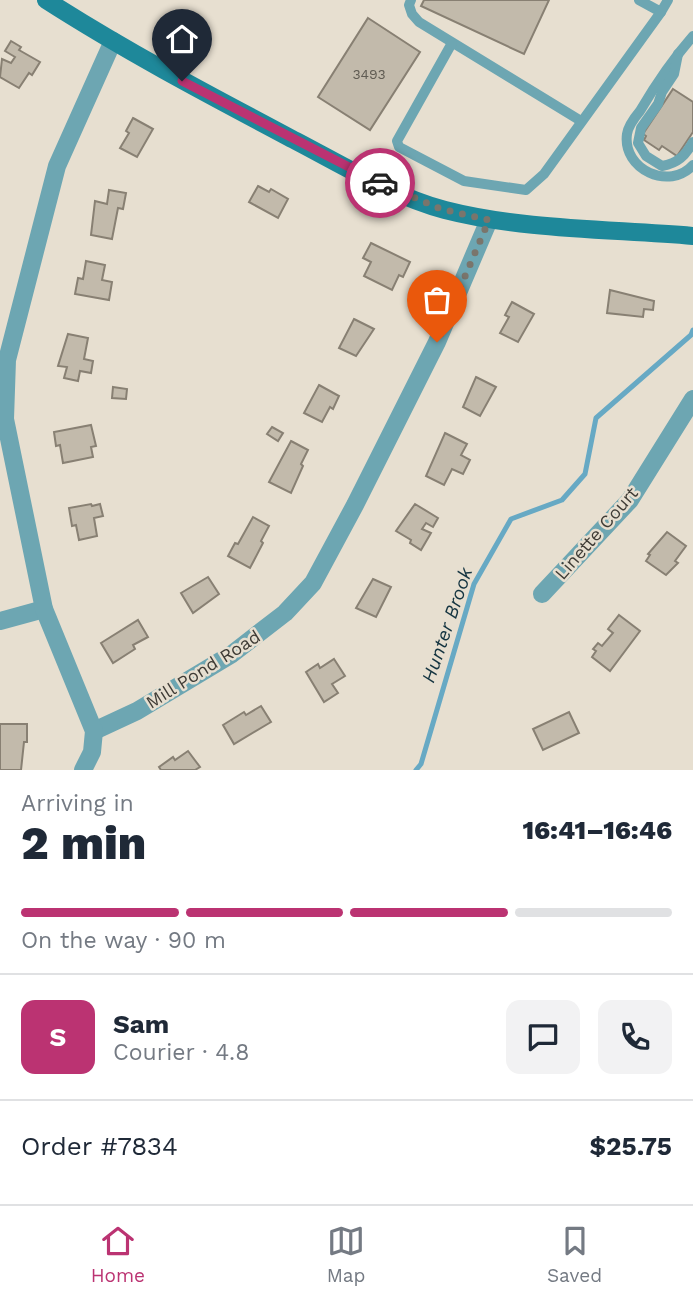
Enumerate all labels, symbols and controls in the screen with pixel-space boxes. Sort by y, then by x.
pin [152,9,212,81]
icon: home [163,20,201,58]
house number: 3493 [352,66,386,82]
courier [345,148,415,218]
icon: car [361,164,399,202]
pin [407,270,467,342]
icon: bag [418,281,456,319]
street label: Linette Court [550,482,642,584]
water label: Hunter Brook [417,564,478,686]
street label: Mill Pond Road [142,625,264,713]
text: Arriving in [21,790,134,817]
text: 16:41–16:46 [522,815,672,845]
text: 2 min [21,816,146,870]
text: On the way · 90 m [21,927,226,954]
button: chat [506,1000,580,1074]
button: phone [598,1000,672,1074]
text: Sam [113,1009,169,1039]
text: S [50,1022,66,1052]
text: Courier · 4.8 [113,1039,249,1066]
text: Order #7834 [21,1131,178,1161]
text: $25.75 [589,1131,672,1161]
tab: Home [91,1222,145,1287]
tab: Map [327,1222,365,1287]
tab: Saved [547,1222,602,1287]

